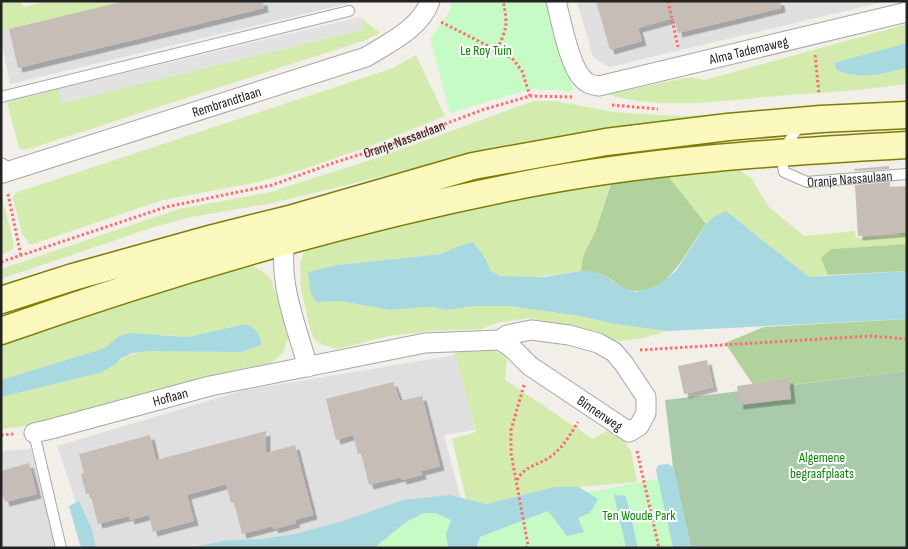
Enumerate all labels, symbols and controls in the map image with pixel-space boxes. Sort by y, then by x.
street label: Alma Tademaweg [707,33,790,68]
park label: Le Roy Tuin [460,42,512,59]
street label: Rembrandtlaan [190,83,263,121]
street label: Oranje Nassaulaan [361,117,447,162]
street label: Oranje Nassaulaan [806,167,893,191]
street label: Hoflaan [151,384,190,410]
street label: Binnenweg [574,392,626,435]
park label: Algemene begraafplaats [790,449,854,482]
park label: Ten Woude Park [602,507,676,524]

